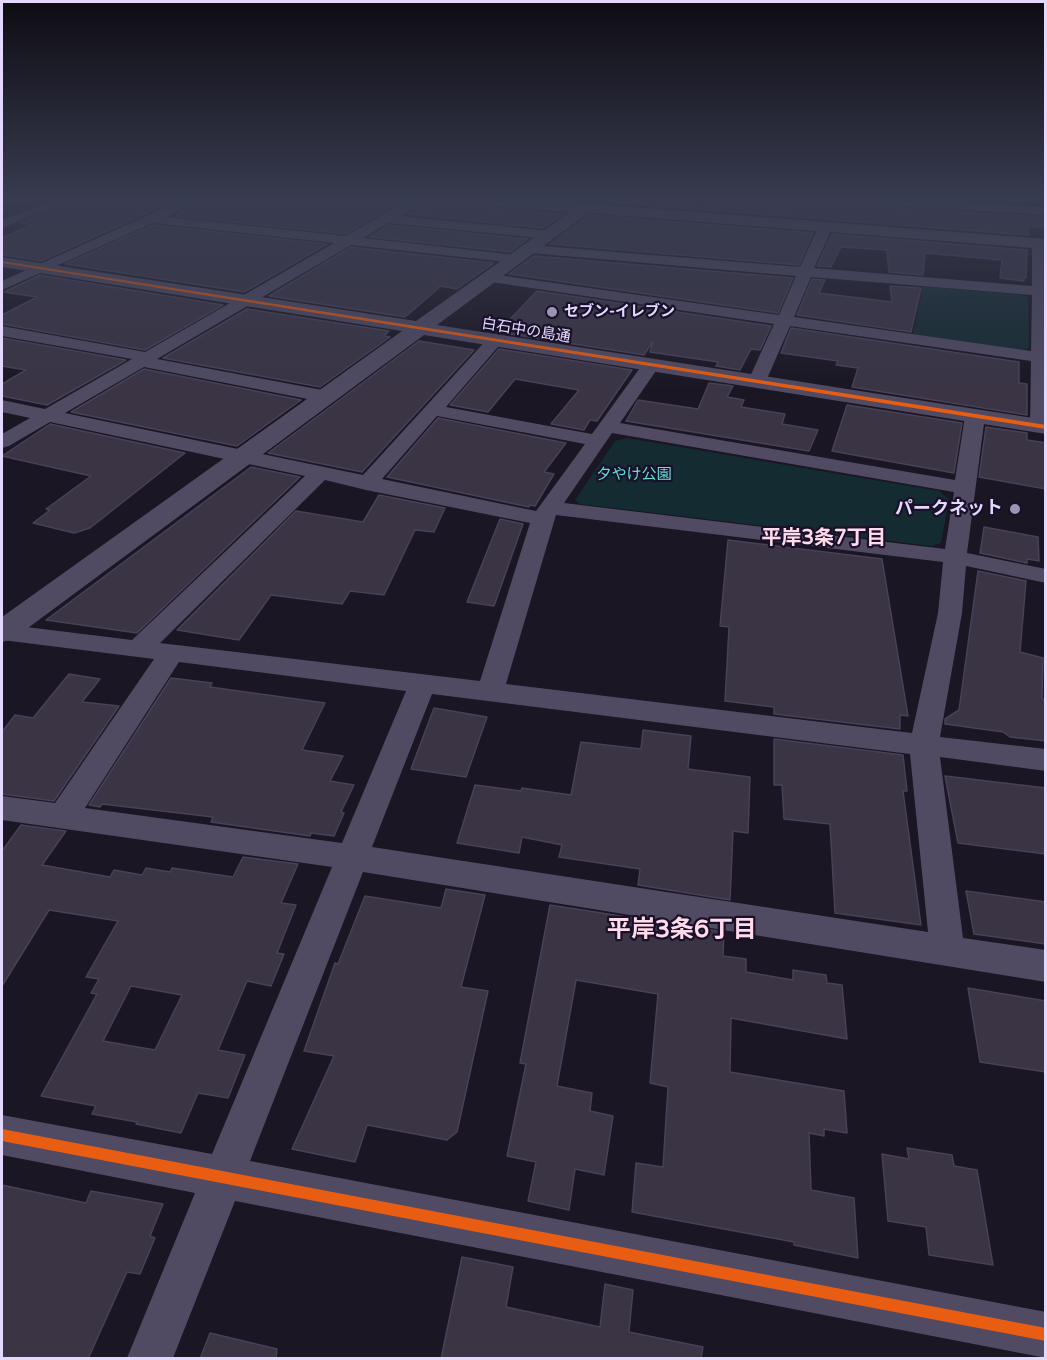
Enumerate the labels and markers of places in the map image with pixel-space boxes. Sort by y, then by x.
place label: セブン-イレブン [564,303,675,321]
marker: セブン-イレブン [545,305,559,319]
place label: パークネット [895,498,1003,520]
marker: パークネット [1008,502,1022,516]

